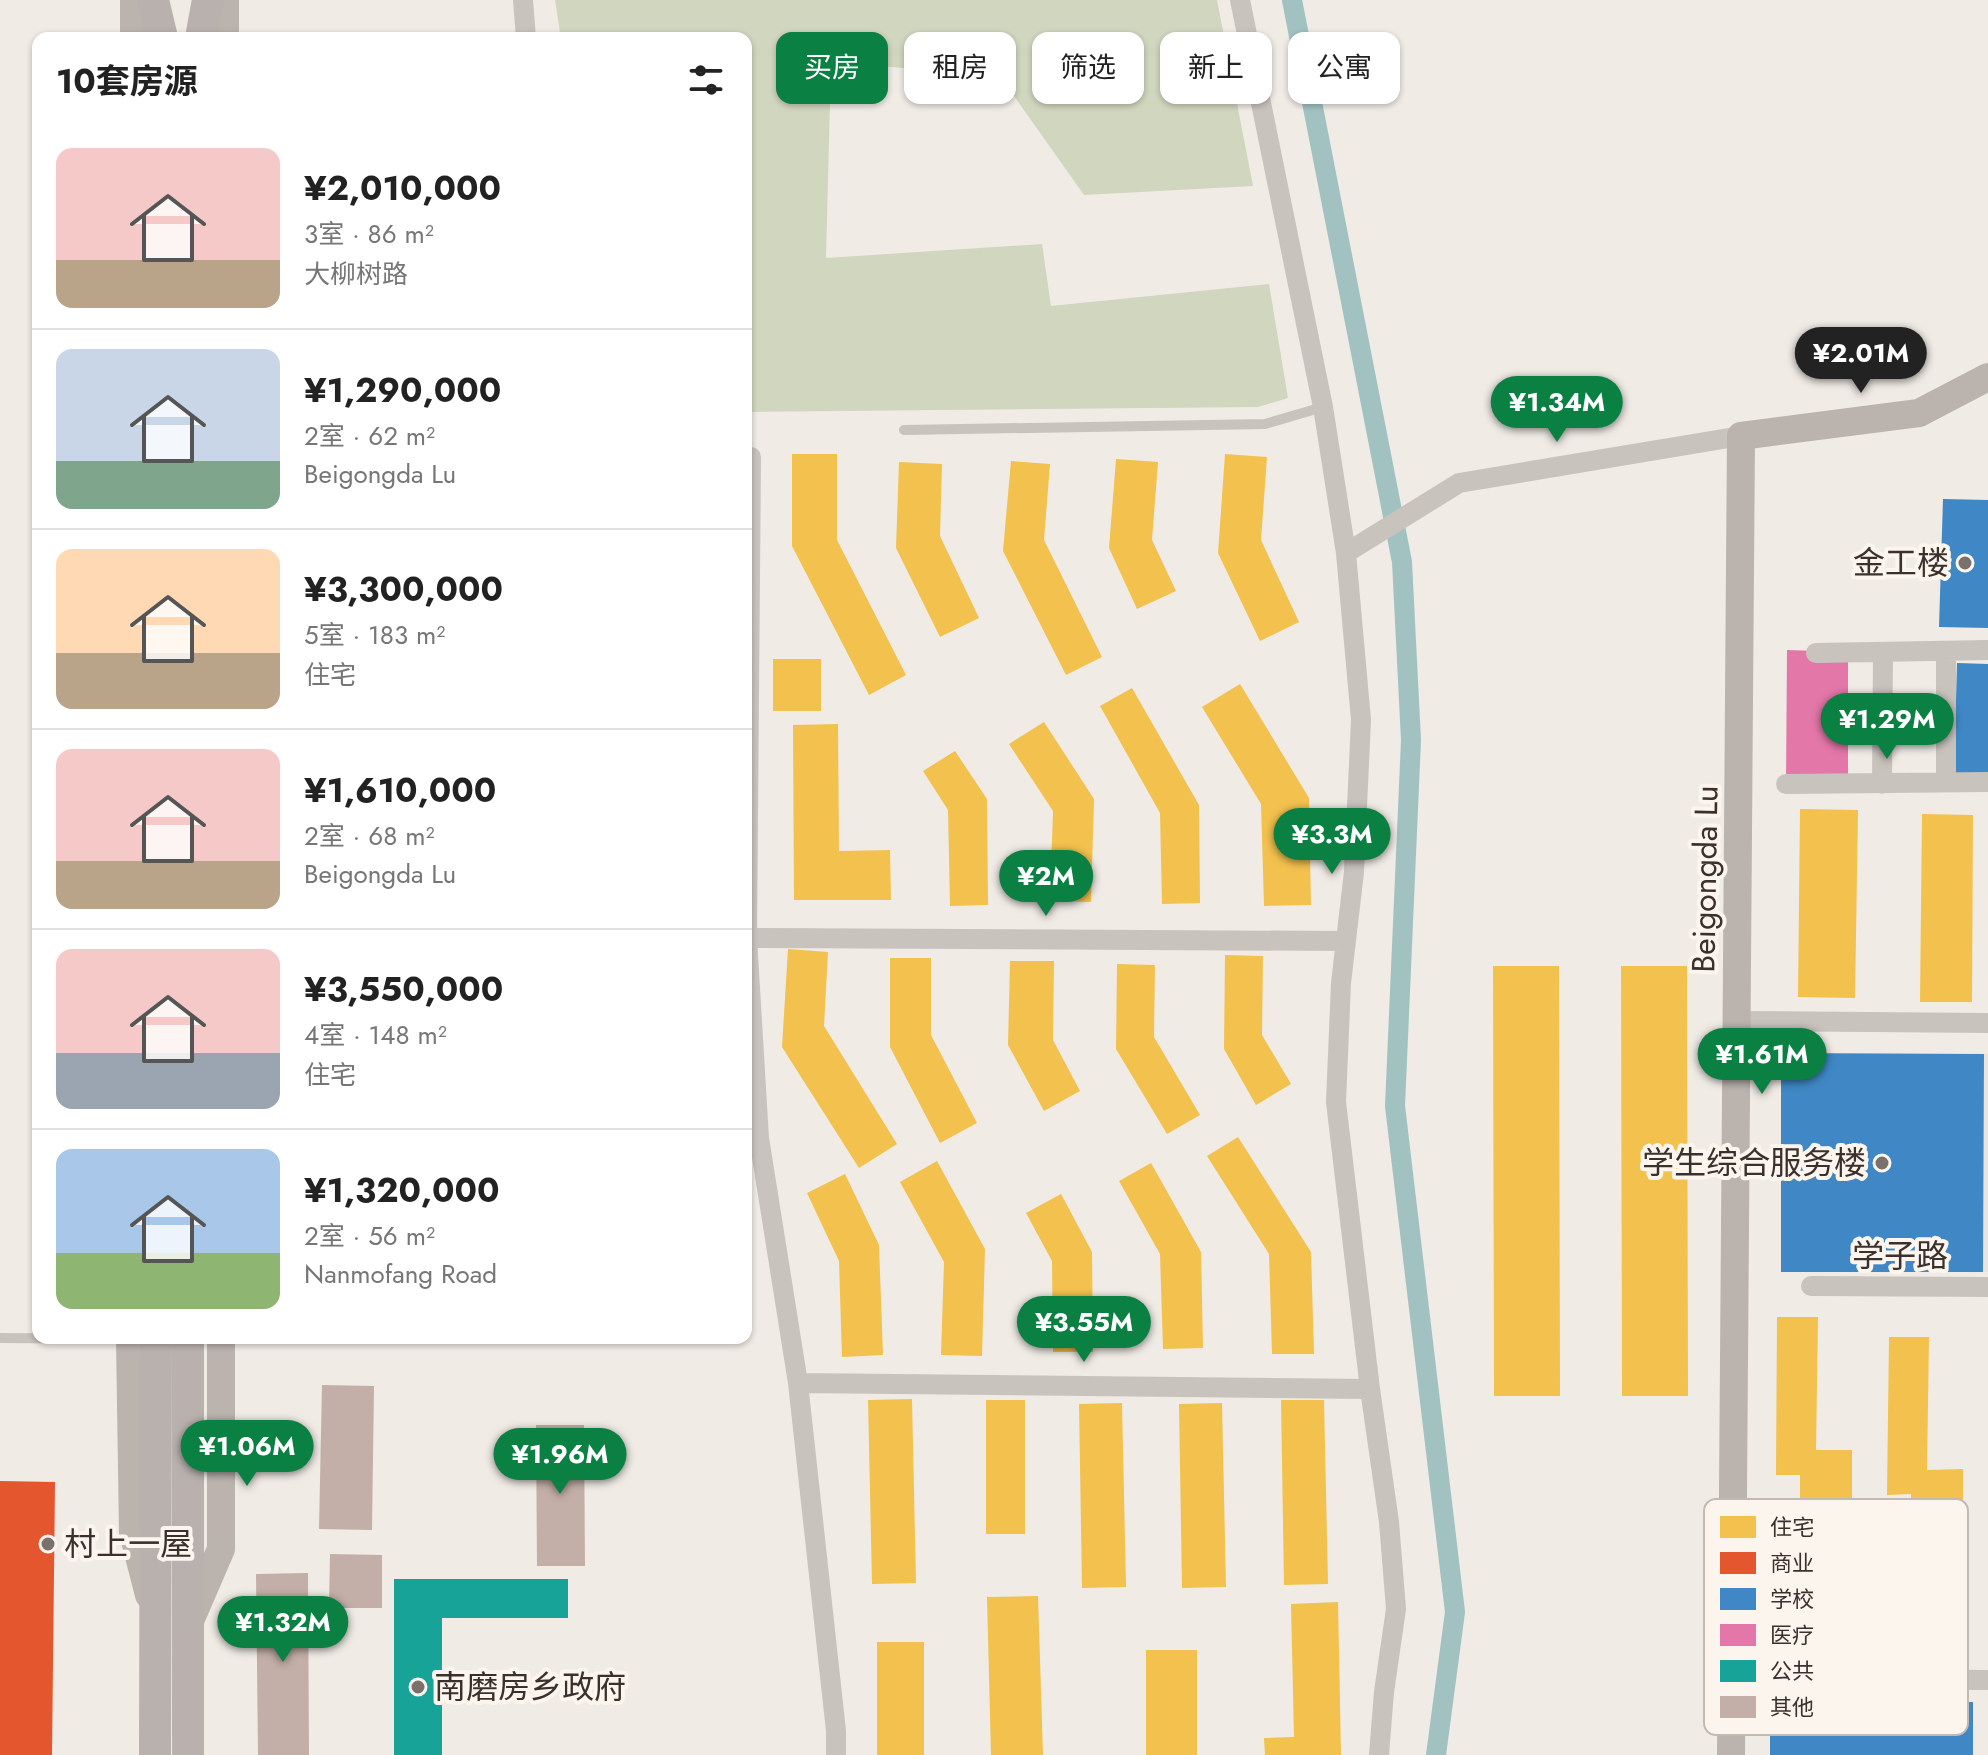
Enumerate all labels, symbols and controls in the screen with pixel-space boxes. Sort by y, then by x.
chip: 买房 [776,32,888,104]
chip: 租房 [904,32,1016,104]
chip: 筛选 [1032,32,1144,104]
chip: 新上 [1160,32,1272,104]
chip: 公寓 [1288,32,1400,104]
text: 10套房源 [56,57,198,106]
icon: filters [684,58,728,102]
text: ¥2,010,000 [304,164,501,213]
icon: home [120,180,216,276]
text: 3室 · 86 m² [304,215,434,253]
text: 大柳树路 [304,255,408,293]
pin: ¥2.01M [1796,327,1926,395]
text: ¥2.01M [1813,334,1909,372]
text: ¥1,290,000 [304,366,501,415]
pin: ¥1.34M [1492,376,1622,444]
icon: home [120,381,216,477]
text: ¥1.34M [1509,383,1605,421]
text: 2室 · 62 m² [304,417,435,455]
text: Beigongda Lu [304,455,456,493]
place label: 金工楼 [1853,540,1949,586]
marker: 金工楼 [1956,554,1974,572]
text: ¥3,300,000 [304,565,503,614]
icon: home [120,581,216,677]
text: 5室 · 183 m² [304,616,445,654]
text: 住宅 [304,656,356,694]
pin: ¥1.29M [1822,693,1952,761]
text: ¥1.29M [1839,700,1935,738]
text: ¥1,610,000 [304,766,496,815]
icon: home [120,781,216,877]
street label: Beigongda Lu [1680,785,1730,973]
pin: ¥3.3M [1276,808,1388,876]
text: ¥3.3M [1292,815,1372,853]
text: 2室 · 68 m² [304,817,434,855]
pin: ¥2M [1007,850,1085,918]
text: Beigongda Lu [304,855,456,893]
text: ¥2M [1017,857,1075,895]
text: ¥3,550,000 [304,965,503,1014]
icon: home [120,981,216,1077]
text: 4室 · 148 m² [304,1016,447,1054]
pin: ¥1.61M [1697,1028,1827,1096]
text: ¥1.61M [1716,1035,1808,1073]
text: 住宅 [304,1056,356,1094]
place label: 学生综合服务楼 [1642,1140,1866,1186]
marker: 学生综合服务楼 [1873,1154,1891,1172]
text: ¥1,320,000 [304,1166,500,1215]
icon: home [120,1181,216,1277]
text: 2室 · 56 m² [304,1217,435,1255]
street label: 学子路 [1852,1233,1948,1279]
text: Nanmofang Road [304,1255,497,1293]
pin: ¥3.55M [1019,1296,1149,1364]
text: ¥3.55M [1035,1303,1133,1341]
pin: ¥1.06M [182,1420,312,1488]
text: ¥1.06M [199,1427,295,1465]
pin: ¥1.96M [495,1428,625,1496]
text: ¥1.96M [512,1435,608,1473]
legend [1704,1499,1968,1735]
text: 住宅 [1770,1511,1814,1543]
place label: 村上一屋 [64,1521,192,1567]
marker: 村上一屋 [39,1535,57,1553]
text: 商业 [1770,1547,1814,1579]
text: 学校 [1770,1583,1814,1615]
pin: ¥1.32M [218,1596,348,1664]
text: ¥1.32M [235,1603,331,1641]
text: 医疗 [1770,1619,1814,1651]
text: 公共 [1770,1655,1814,1687]
place label: 南磨房乡政府 [434,1664,626,1710]
marker: 南磨房乡政府 [409,1678,427,1696]
text: 其他 [1770,1691,1814,1723]

